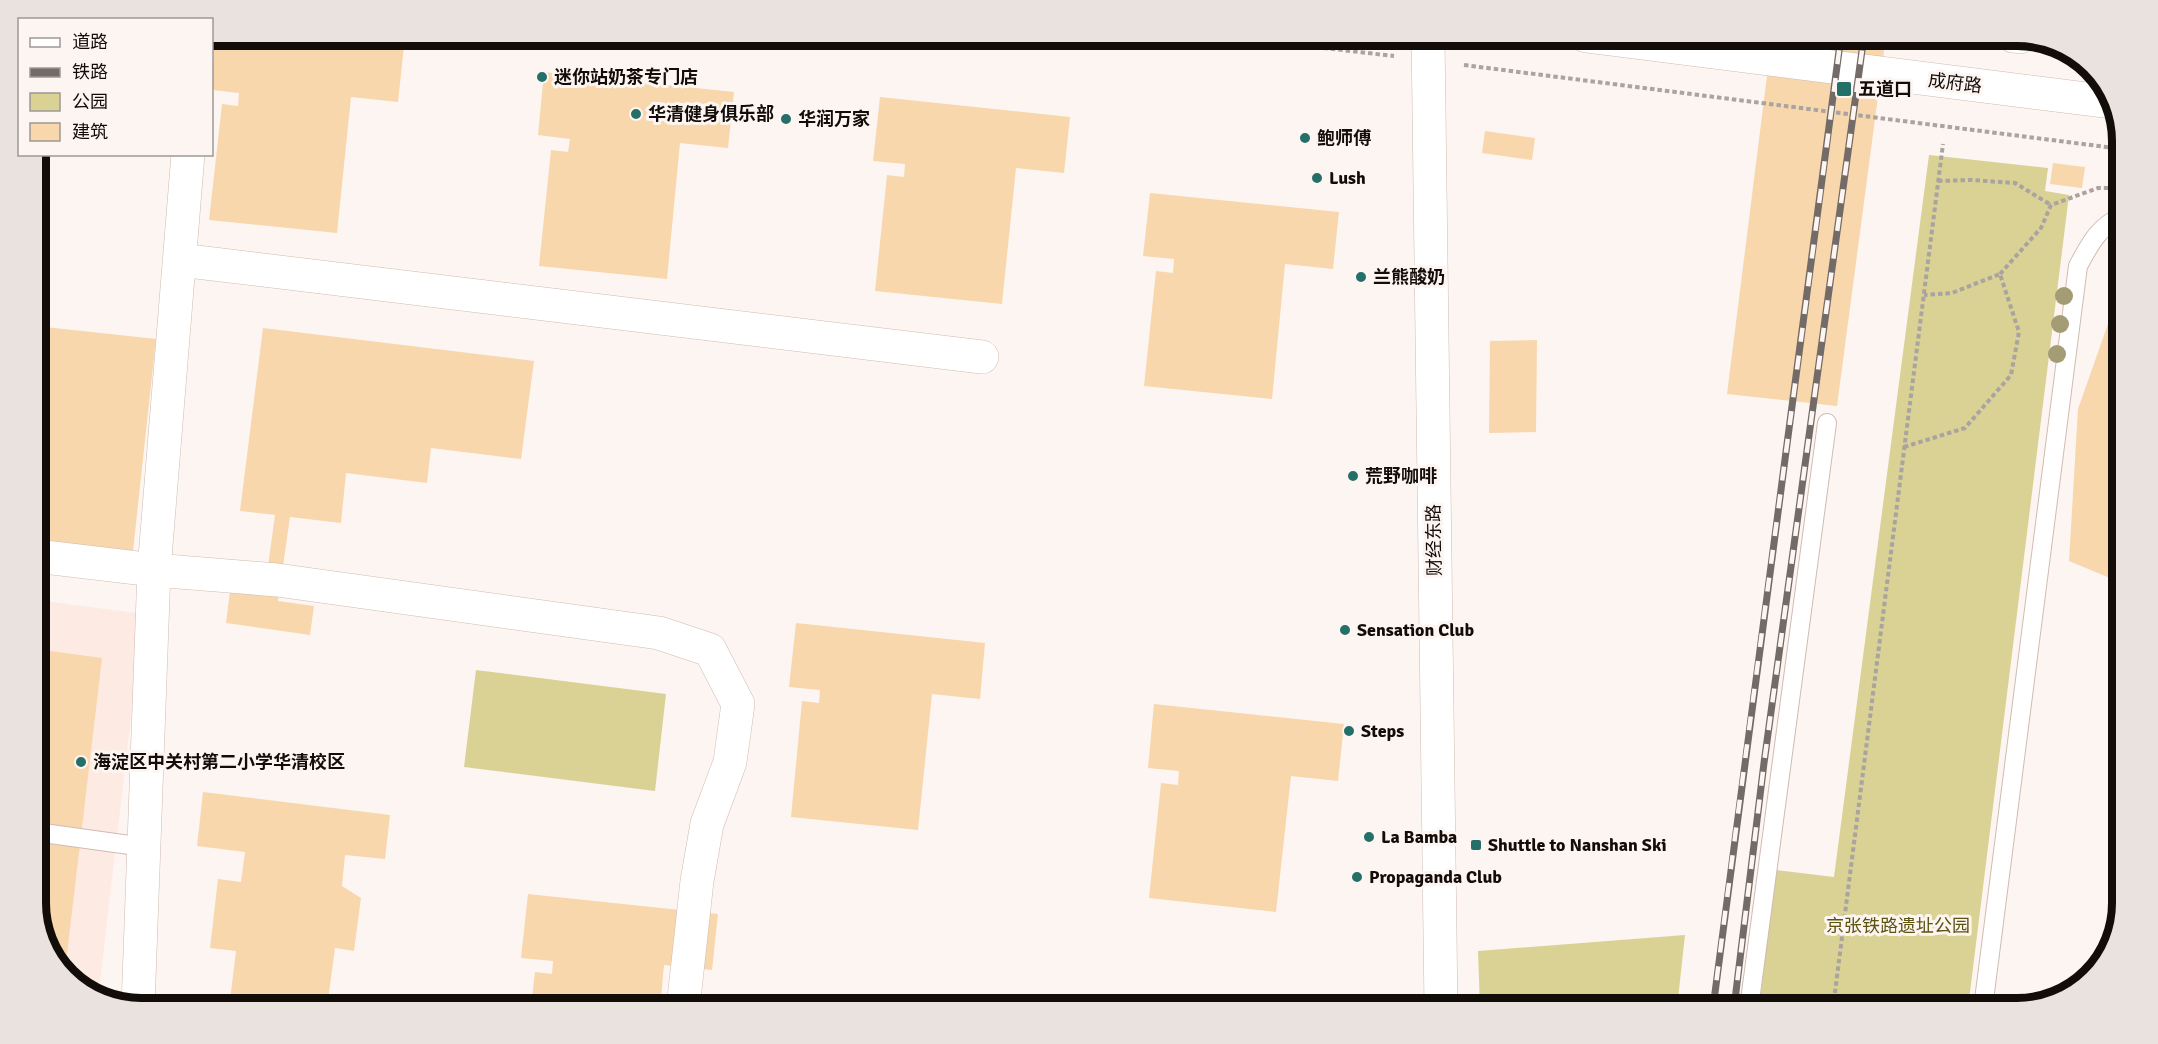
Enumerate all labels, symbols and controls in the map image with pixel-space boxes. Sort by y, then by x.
legend [18,18,213,156]
text: 道路 [72,31,108,53]
text: 铁路 [72,61,108,83]
place label: 迷你站奶茶专门店 [554,66,698,88]
street label: 成府路 [1927,69,1983,97]
marker: 迷你站奶茶专门店 [535,70,549,84]
place label: 五道口 [1858,78,1912,100]
marker: 五道口 [1835,80,1853,98]
text: 公园 [72,91,108,113]
place label: 华清健身俱乐部 [648,103,774,125]
marker: 华清健身俱乐部 [629,107,643,121]
place label: 华润万家 [798,108,870,130]
marker: 华润万家 [779,112,793,126]
text: 建筑 [72,121,108,143]
place label: 鲍师傅 [1317,127,1371,149]
marker: 鲍师傅 [1298,131,1312,145]
place label: Lush [1329,167,1366,189]
marker: Lush [1310,171,1324,185]
place label: 兰熊酸奶 [1373,266,1445,288]
marker: 兰熊酸奶 [1354,270,1368,284]
place label: 荒野咖啡 [1365,465,1437,487]
marker: 荒野咖啡 [1346,469,1360,483]
street label: 财经东路 [1422,504,1446,576]
place label: Sensation Club [1357,619,1474,641]
marker: Sensation Club [1338,623,1352,637]
place label: Steps [1361,720,1404,742]
marker: Steps [1342,724,1356,738]
place label: 海淀区中关村第二小学华清校区 [93,751,345,773]
marker: 海淀区中关村第二小学华清校区 [74,755,88,769]
place label: La Bamba [1381,826,1457,848]
marker: La Bamba [1362,830,1376,844]
place label: Shuttle to Nanshan Ski [1488,834,1667,856]
marker: Shuttle to Nanshan Ski [1469,838,1483,852]
place label: Propaganda Club [1369,866,1502,888]
marker: Propaganda Club [1350,870,1364,884]
park label: 京张铁路遗址公园 [1826,915,1970,937]

